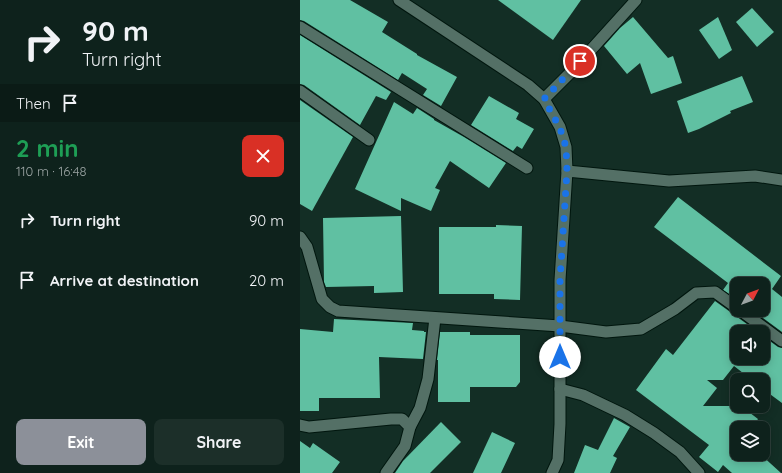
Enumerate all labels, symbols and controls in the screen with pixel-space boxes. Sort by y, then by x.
text: 90 m [82,13,149,48]
icon: right [16,16,68,68]
pin [563,44,597,78]
text: Turn right [82,48,162,71]
icon: arrive [569,50,591,72]
icon: arrive [59,92,81,114]
text: Then [16,94,51,113]
text: 2 min [16,133,78,163]
button: close [242,135,284,177]
text: 110 m · 16:48 [16,163,87,179]
icon: right [16,209,38,231]
text: Turn right [50,211,121,230]
text: 90 m [249,211,284,230]
icon: arrive [16,269,38,291]
text: Arrive at destination [50,271,199,290]
text: 20 m [249,271,284,290]
north arrow [730,277,770,317]
map controls [730,277,770,461]
button: sound [730,325,770,365]
position arrow [539,336,581,378]
button: search [730,373,770,413]
button: Exit [16,419,146,465]
button: Share [154,419,284,465]
button: layers [730,421,770,461]

